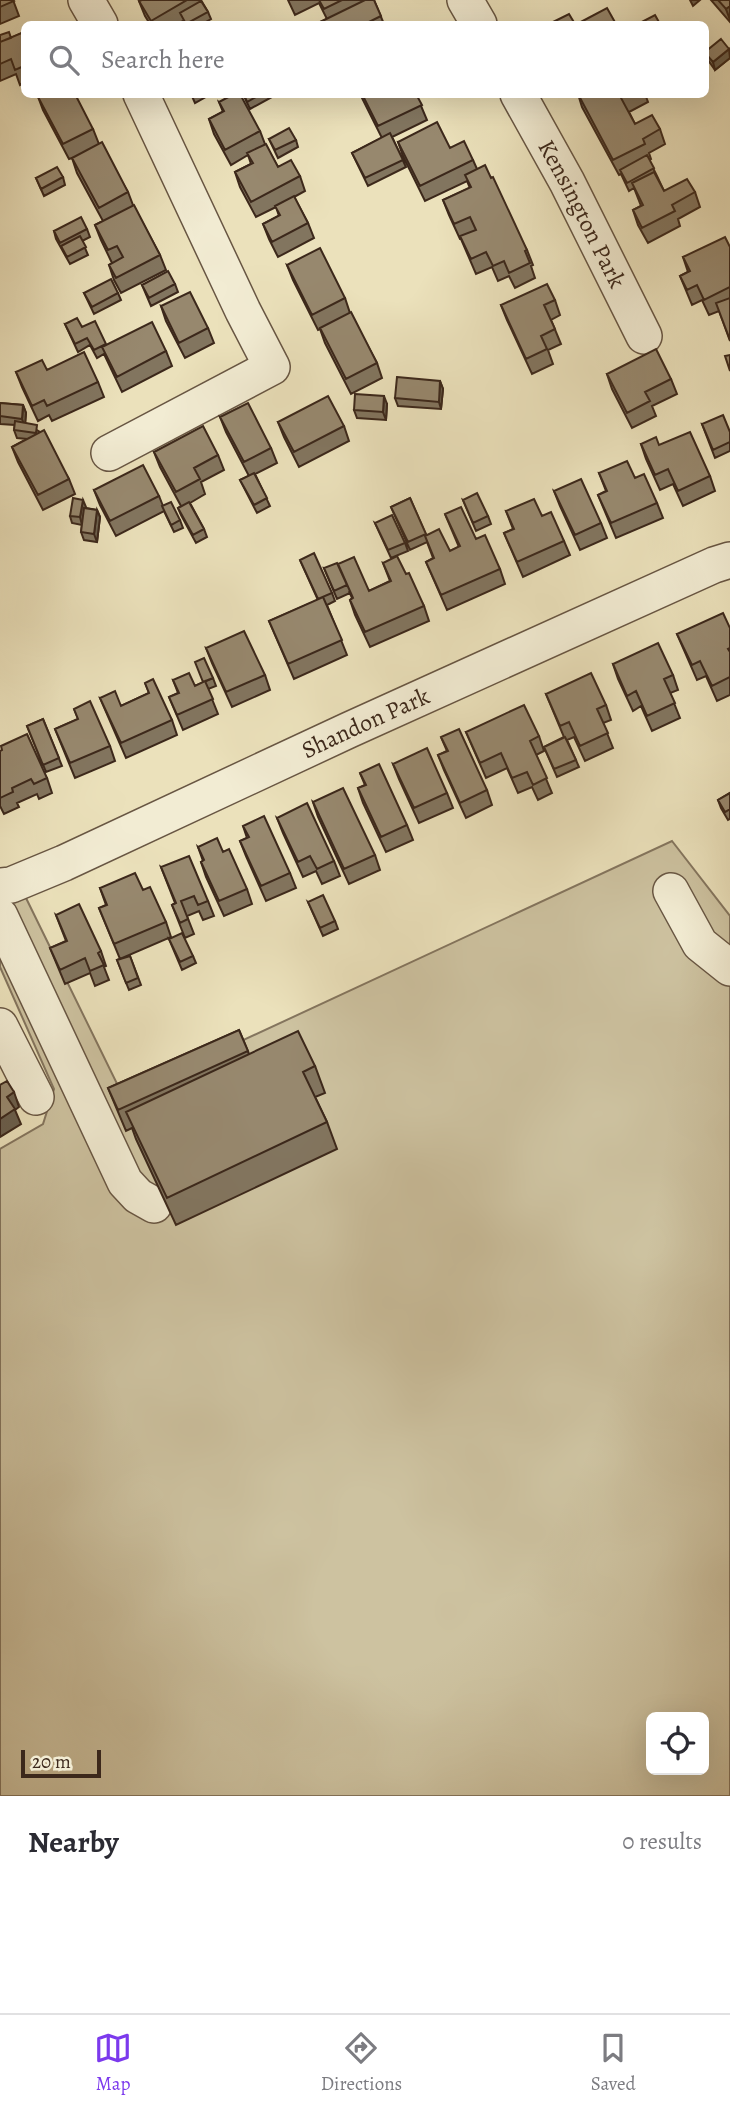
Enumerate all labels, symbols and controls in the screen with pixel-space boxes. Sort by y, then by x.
search box [21,21,709,98]
icon: search [45,41,83,79]
text: Search here [101,42,225,77]
street label: Kensington Park [531,134,634,294]
street label: Shandon Park [296,680,435,766]
map controls [646,1712,709,1775]
button: locate [646,1712,709,1775]
scale bar [21,1747,102,1779]
text: 20 m [32,1749,71,1775]
text: Nearby [28,1822,119,1862]
text: 0 results [622,1826,702,1857]
tab: Map [94,2029,132,2097]
tab: Directions [321,2029,402,2097]
tab: Saved [591,2029,636,2097]

